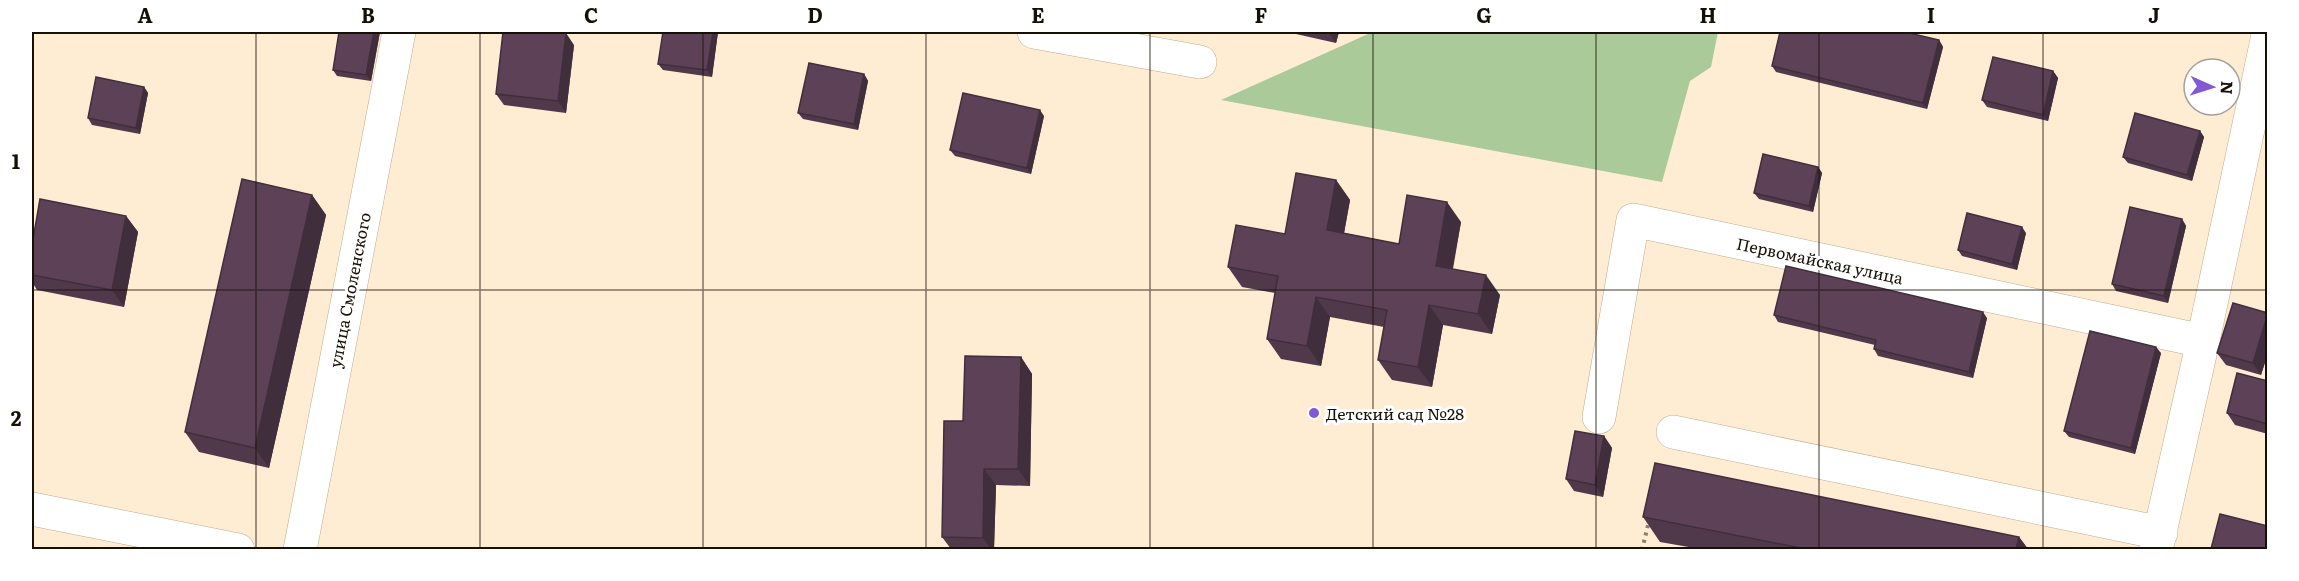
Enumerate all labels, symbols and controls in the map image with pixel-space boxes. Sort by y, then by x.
text: A [137,0,153,29]
text: B [361,0,375,29]
text: C [584,0,598,29]
text: D [807,0,823,29]
text: E [1031,0,1045,29]
text: F [1255,0,1268,29]
text: G [1476,0,1492,29]
text: H [1700,0,1716,29]
text: I [1927,0,1935,29]
text: J [2148,0,2160,29]
north arrow [2182,57,2242,117]
text: N [2216,80,2240,95]
text: 1 [12,145,20,175]
street label: улица Смоленского [322,210,376,370]
street label: Первомайская улица [1734,231,1906,289]
place label: Детский сад №28 [1326,401,1464,425]
text: 2 [11,402,22,432]
marker: Детский сад №28 [1307,406,1321,420]

